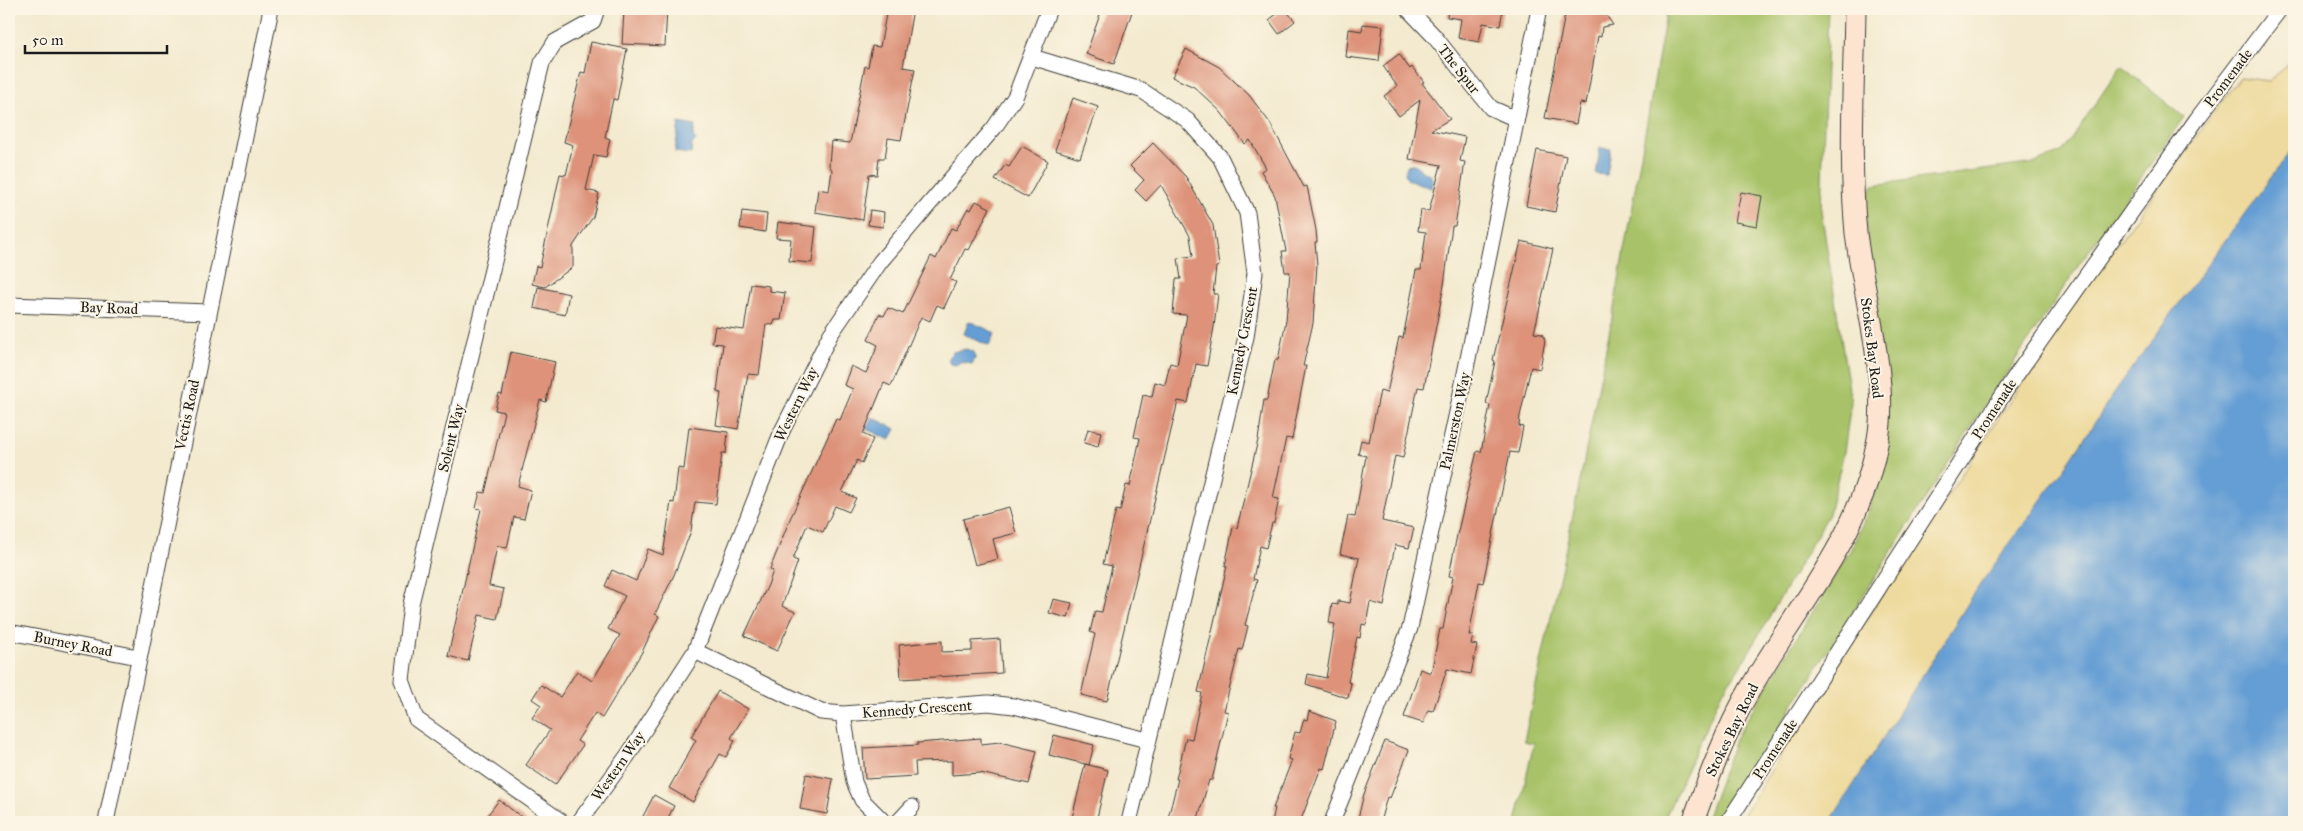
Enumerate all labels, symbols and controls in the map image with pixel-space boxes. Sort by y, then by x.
scale bar [25,22,168,54]
text: 50 m [32,31,64,49]
street label: The Spur [1434,41,1484,98]
street label: Promenade [2200,45,2256,111]
street label: Kennedy Crescent [1223,284,1261,397]
street label: Stokes Bay Road [1857,296,1887,400]
street label: Bay Road [80,298,139,318]
street label: Western Way [770,363,822,444]
street label: Palmerston Way [1436,369,1474,472]
street label: Promenade [1968,375,2020,443]
street label: Vectis Road [170,377,203,453]
street label: Solent Way [434,401,468,474]
street label: Burney Road [32,628,114,661]
street label: Stokes Bay Road [1702,680,1763,780]
street label: Kennedy Crescent [861,696,973,722]
street label: Promenade [1749,715,1801,783]
street label: Western Way [588,727,649,804]

